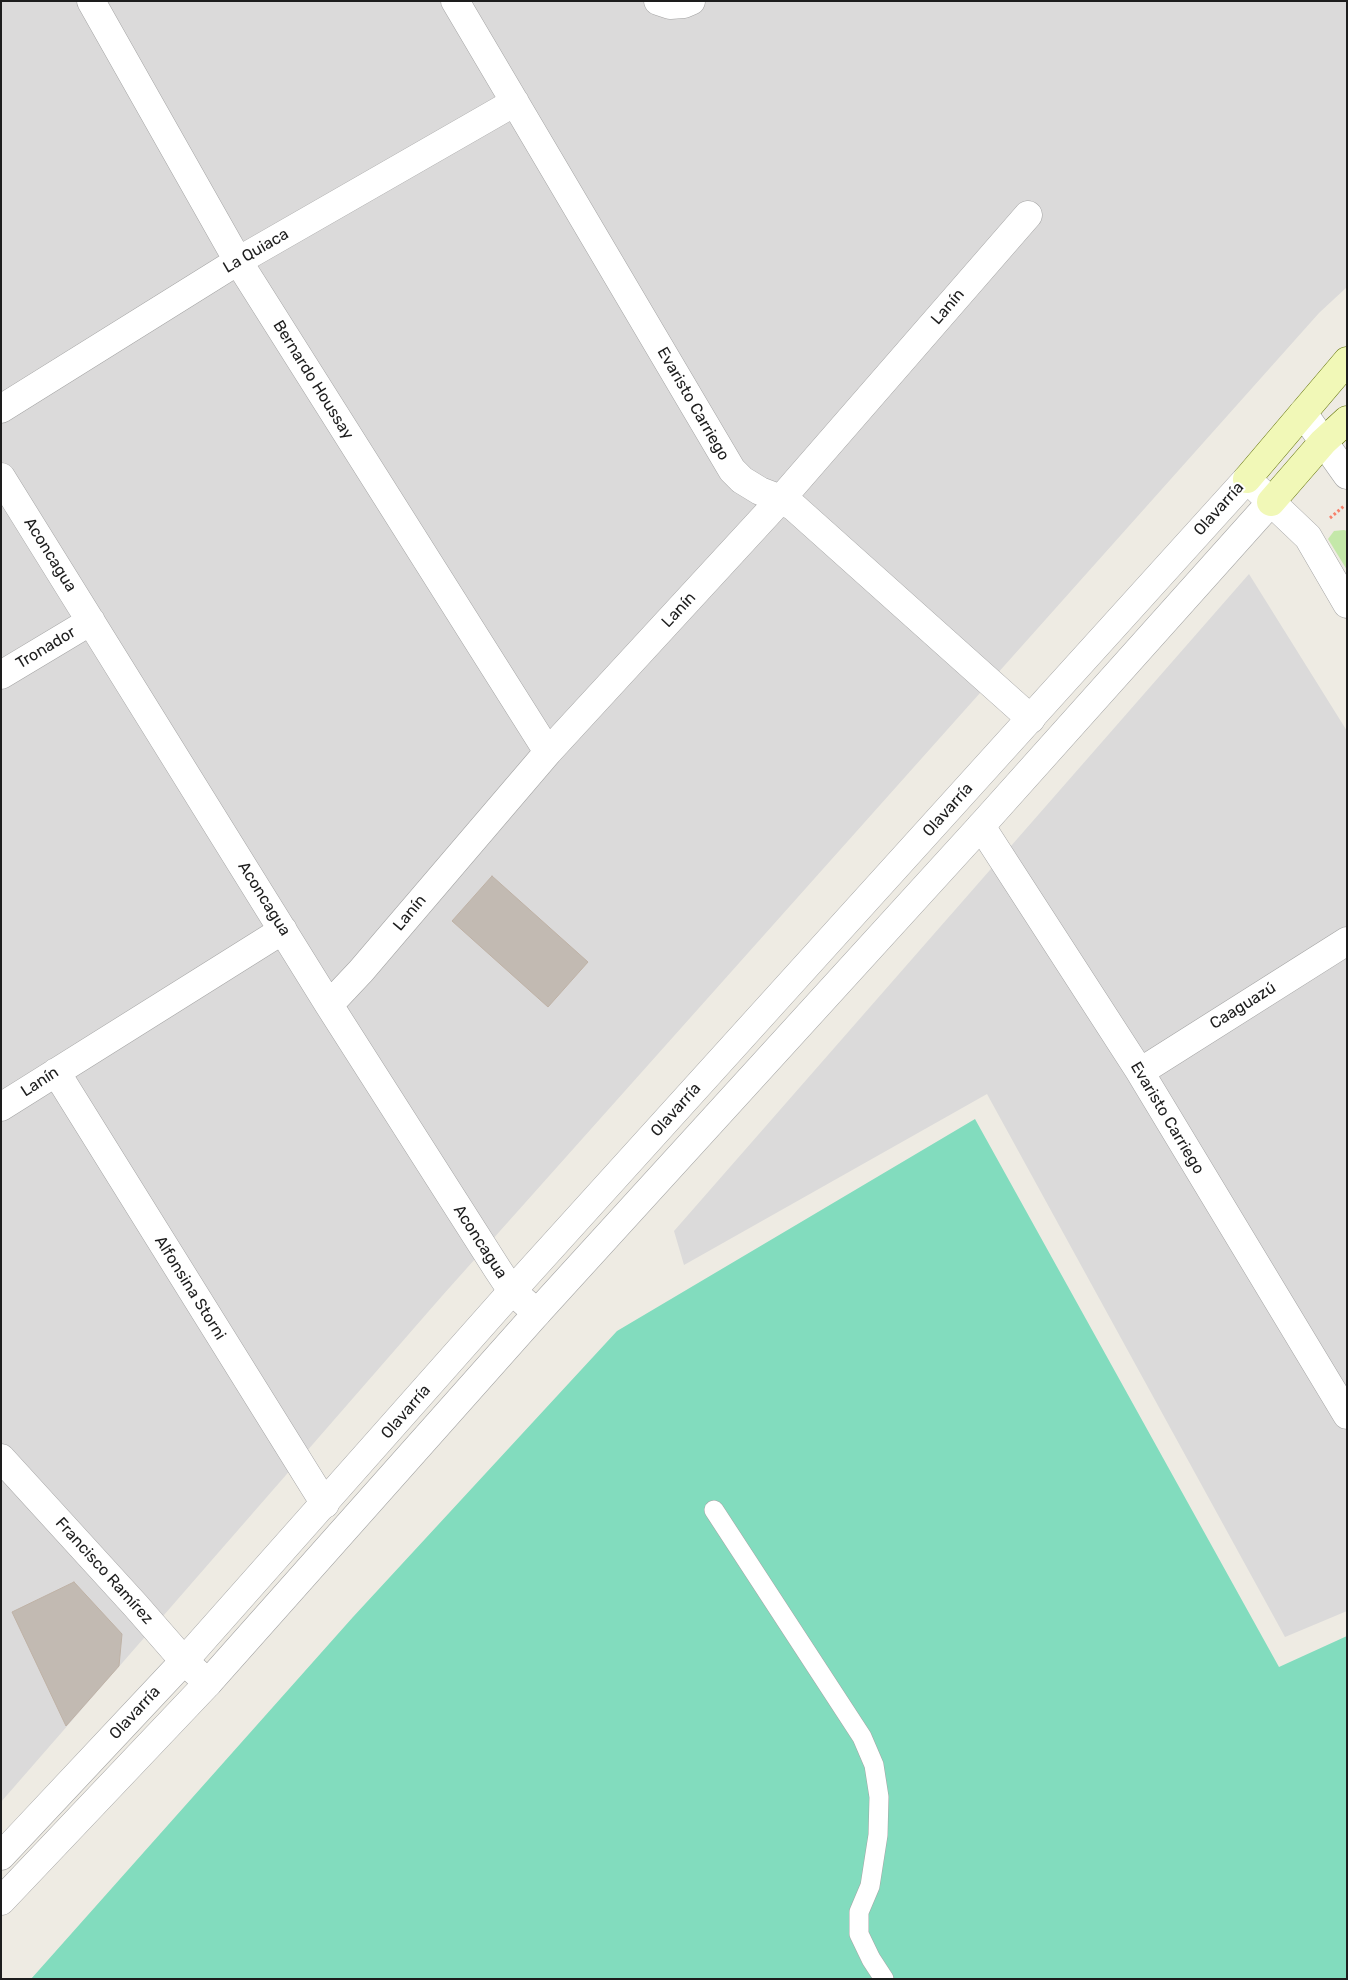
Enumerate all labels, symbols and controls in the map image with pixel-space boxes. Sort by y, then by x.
street label: La Quiaca [220,225,292,277]
street label: Lanín [927,285,969,329]
street label: Bernardo Houssay [269,317,357,443]
street label: Evaristo Carriego [653,344,733,464]
street label: Olavarría [1190,478,1248,540]
street label: Aconcagua [20,514,80,596]
street label: Lanín [658,588,700,632]
street label: Tronador [13,623,79,673]
street label: Olavarría [919,779,977,841]
street label: Aconcagua [234,858,294,940]
street label: Lanín [389,891,431,935]
street label: Caaguazú [1206,978,1280,1034]
street label: Evaristo Carriego [1126,1058,1208,1178]
street label: Lanín [18,1063,62,1101]
street label: Olavarría [647,1079,705,1141]
street label: Aconcagua [449,1202,511,1282]
street label: Alfonsina Storni [150,1232,230,1344]
street label: Olavarría [377,1381,435,1443]
street label: Francisco Ramírez [51,1514,157,1628]
street label: Olavarría [106,1682,164,1744]

